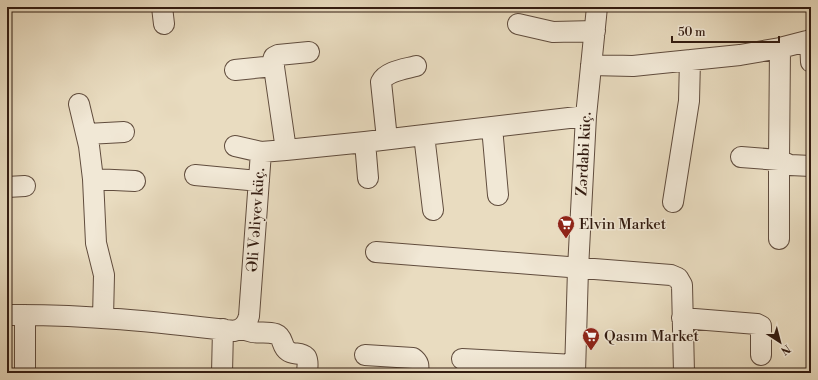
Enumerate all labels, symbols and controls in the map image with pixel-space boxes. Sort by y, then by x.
scale bar [672,18,779,44]
text: 50 m [678,25,706,40]
street label: Zərdabi küç. [572,111,596,197]
street label: Əli Vəliyev küç. [243,167,269,273]
supermarket icon: Elvin Market [556,214,576,239]
place label: Elvin Market [579,215,667,234]
north arrow [760,322,800,362]
supermarket icon: Qasım Market [581,326,601,351]
place label: Qasım Market [604,327,700,346]
text: N [777,341,793,358]

